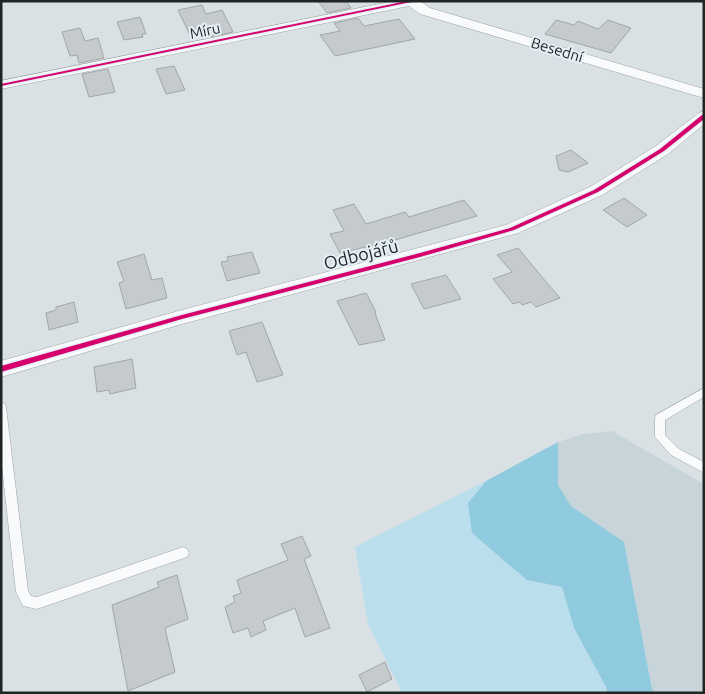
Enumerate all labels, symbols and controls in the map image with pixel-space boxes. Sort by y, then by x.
street label: Míru [188,19,222,42]
street label: Besední [529,34,586,66]
street label: Odbojářů [321,235,400,273]

